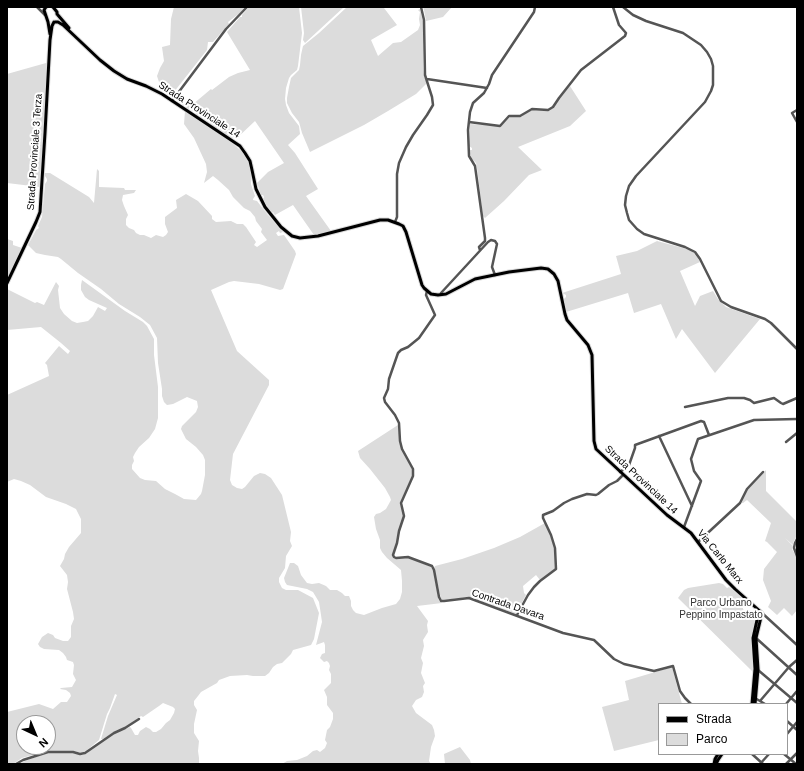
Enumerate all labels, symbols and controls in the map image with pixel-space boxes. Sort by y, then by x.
street label: Strada Provinciale 14 [156,79,242,141]
street label: Strada Provinciale 3 Terza [25,93,45,211]
street label: Strada Provinciale 14 [602,443,680,517]
street label: Via Carlo Marx [695,528,745,586]
street label: Contrada Davara [470,587,546,623]
park label: Parco Urbano Peppino Impastato [679,597,763,620]
legend [658,703,788,755]
text: Strada [696,712,731,726]
north arrow [16,715,56,755]
text: Parco [696,732,727,746]
text: N [37,736,51,750]

